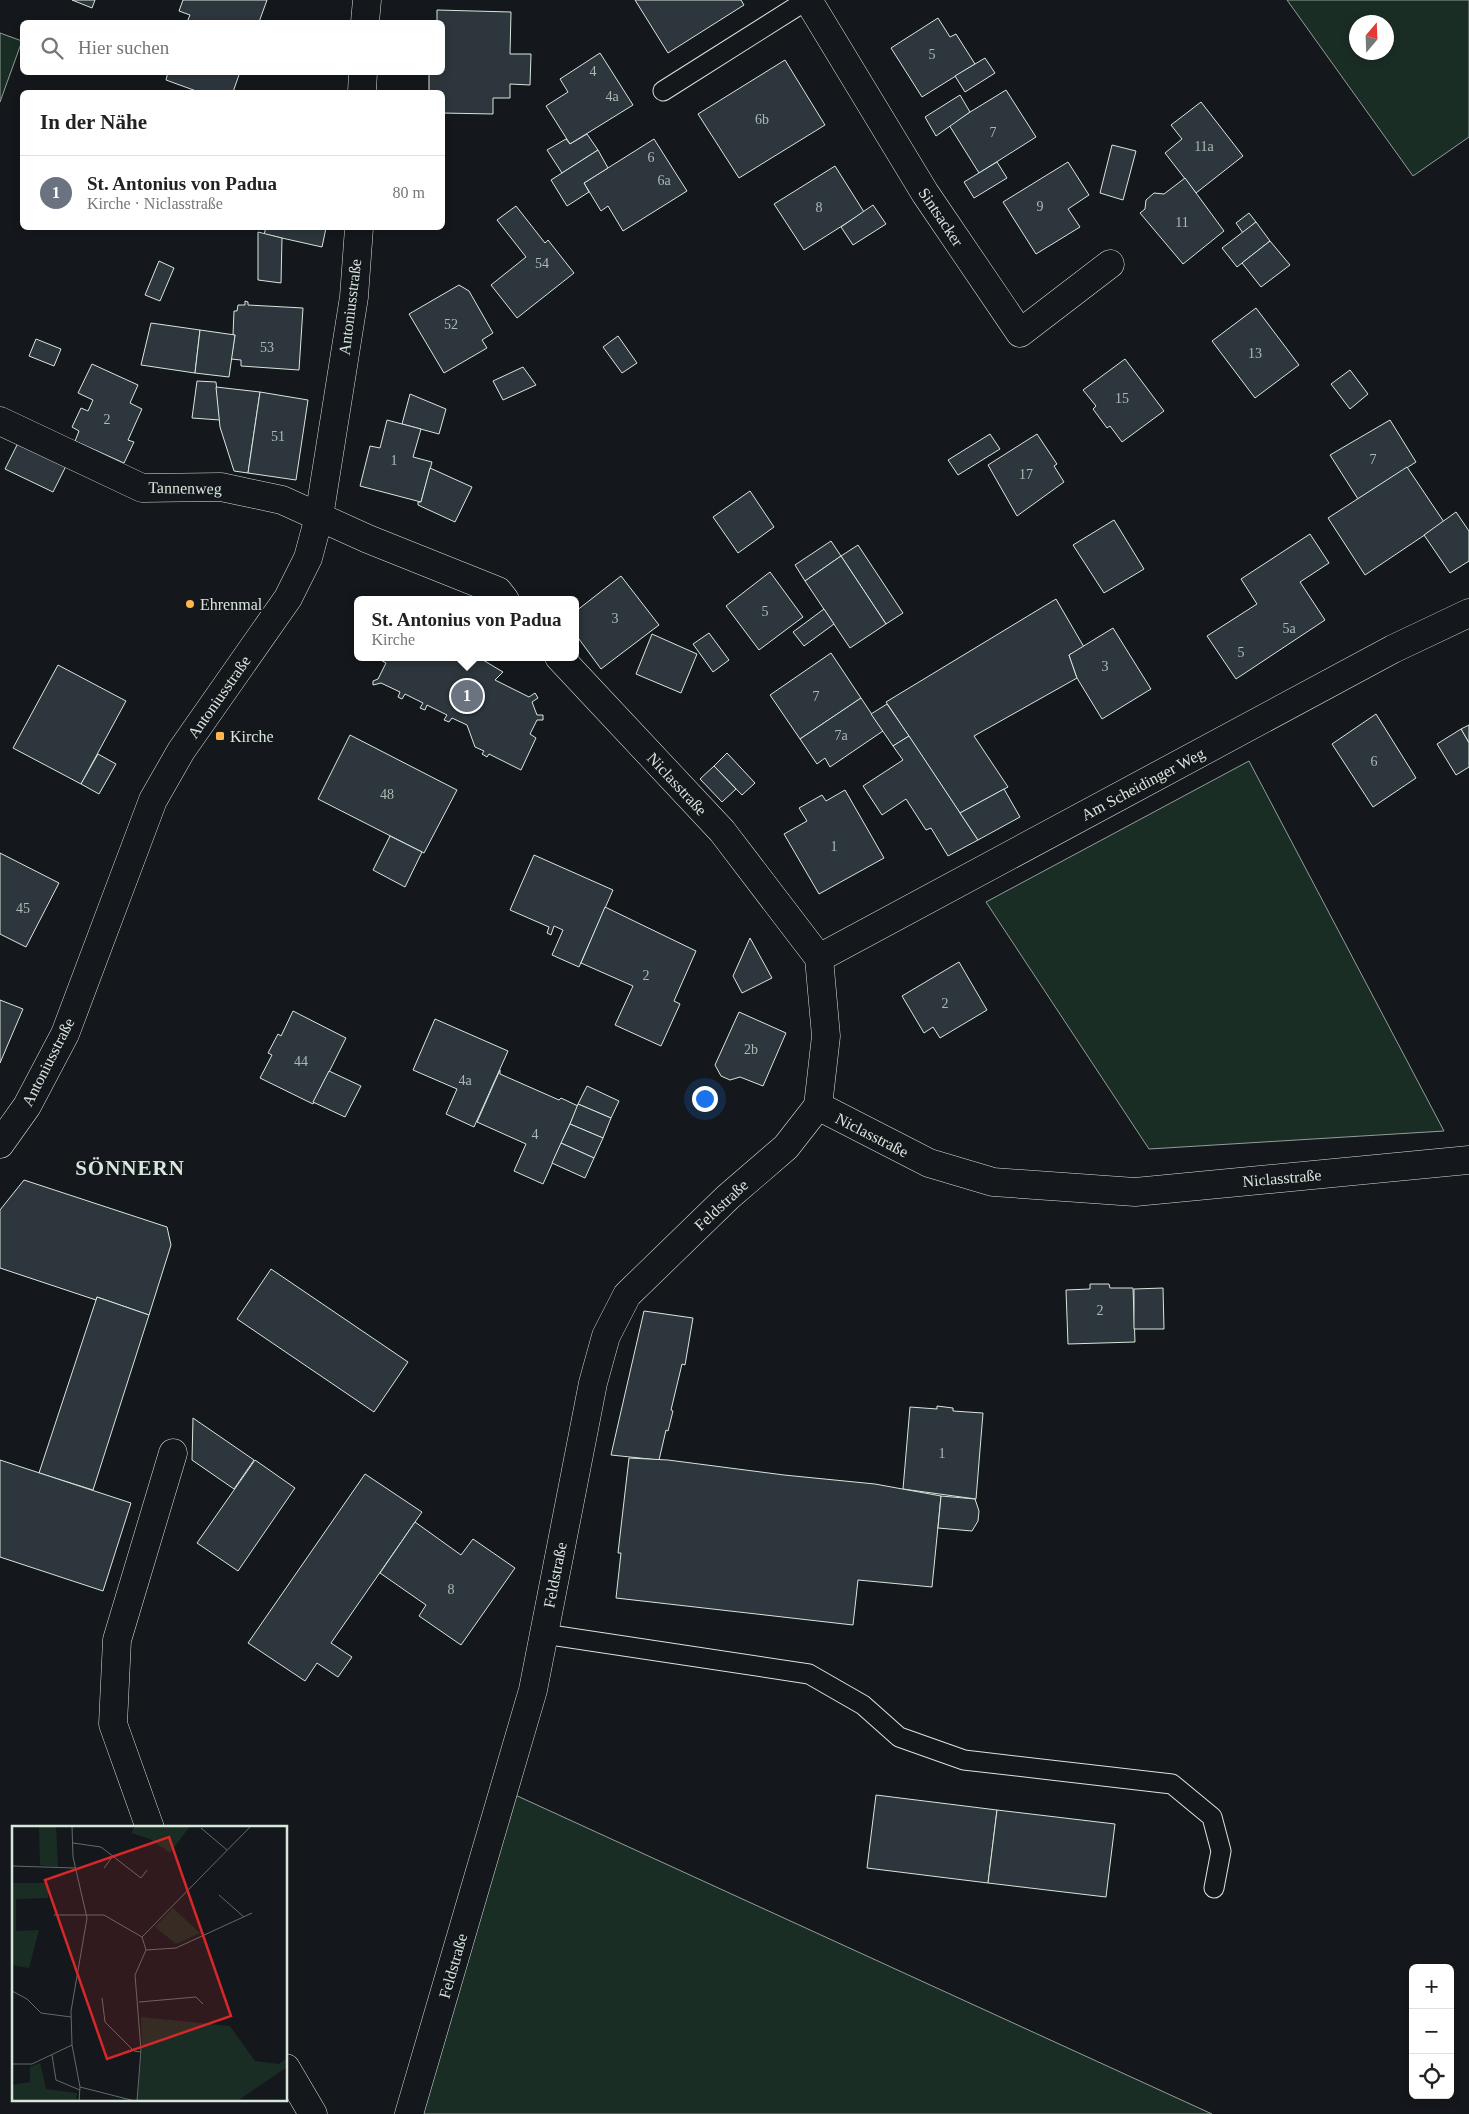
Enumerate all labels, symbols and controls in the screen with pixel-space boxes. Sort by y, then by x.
north arrow [1349,15,1394,60]
search box [20,20,445,75]
icon: search [38,34,66,62]
text: Hier suchen [78,37,169,58]
house number: 5 [929,47,936,62]
house number: 4 [590,64,597,79]
house number: 4a [605,89,619,104]
text: In der Nähe [40,110,147,134]
house number: 6b [755,112,769,127]
house number: 7 [990,125,997,140]
house number: 11a [1194,139,1215,154]
house number: 6 [648,150,655,165]
text: St. Antonius von Padua [87,173,277,194]
house number: 6a [657,173,671,188]
text: 1 [52,184,60,201]
text: 80 m [393,184,425,201]
street label: Sintsacker [915,185,967,250]
text: Kirche · Niclasstraße [87,195,223,212]
house number: 9 [1037,199,1044,214]
house number: 8 [816,200,823,215]
house number: 11 [1175,215,1189,230]
house number: 54 [535,256,549,271]
street label: Antoniusstraße [336,258,364,356]
house number: 52 [444,317,458,332]
house number: 53 [260,340,274,355]
house number: 13 [1248,346,1262,361]
house number: 15 [1115,391,1129,406]
house number: 2 [104,412,111,427]
house number: 51 [271,429,285,444]
house number: 7 [1370,452,1377,467]
house number: 1 [391,453,398,468]
house number: 17 [1019,467,1033,482]
street label: Tannenweg [148,479,222,498]
place label: Ehrenmal [200,596,263,613]
popup [354,596,579,661]
marker: Ehrenmal [184,598,196,610]
house number: 5 [762,604,769,619]
text: St. Antonius von Padua [371,609,562,630]
house number: 3 [612,611,619,626]
house number: 5a [1282,621,1296,636]
text: Kirche [371,631,415,648]
house number: 5 [1238,645,1245,660]
street label: Antoniusstraße [184,652,254,742]
house number: 3 [1102,659,1109,674]
pin: 1 [451,677,483,715]
house number: 7 [813,689,820,704]
place label: Kirche [230,728,274,745]
house number: 7a [834,728,848,743]
marker: Kirche [214,730,226,742]
street label: Am Scheidinger Weg [1078,744,1208,825]
street label: Niclasstraße [644,749,710,819]
house number: 6 [1371,754,1378,769]
house number: 48 [380,787,394,802]
house number: 1 [831,839,838,854]
house number: 45 [16,901,30,916]
house number: 2 [643,968,650,983]
house number: 2 [942,996,949,1011]
street label: Antoniusstraße [18,1015,78,1109]
house number: 2b [744,1042,758,1057]
house number: 44 [294,1054,308,1069]
house number: 4a [458,1073,472,1088]
your location [692,1086,718,1112]
street label: Niclasstraße [833,1109,911,1161]
house number: 4 [532,1127,539,1142]
district label: SÖNNERN [75,1156,185,1180]
street label: Niclasstraße [1242,1166,1322,1190]
street label: Feldstraße [691,1176,751,1234]
house number: 2 [1097,1303,1104,1318]
house number: 1 [939,1446,946,1461]
street label: Feldstraße [540,1541,570,1609]
house number: 8 [448,1582,455,1597]
inset map [12,1826,288,2102]
street label: Feldstraße [436,1932,470,2000]
map controls [1409,1964,1454,2099]
button: + [1409,1964,1454,2009]
button: − [1409,2009,1454,2054]
button: locate [1409,2054,1454,2099]

